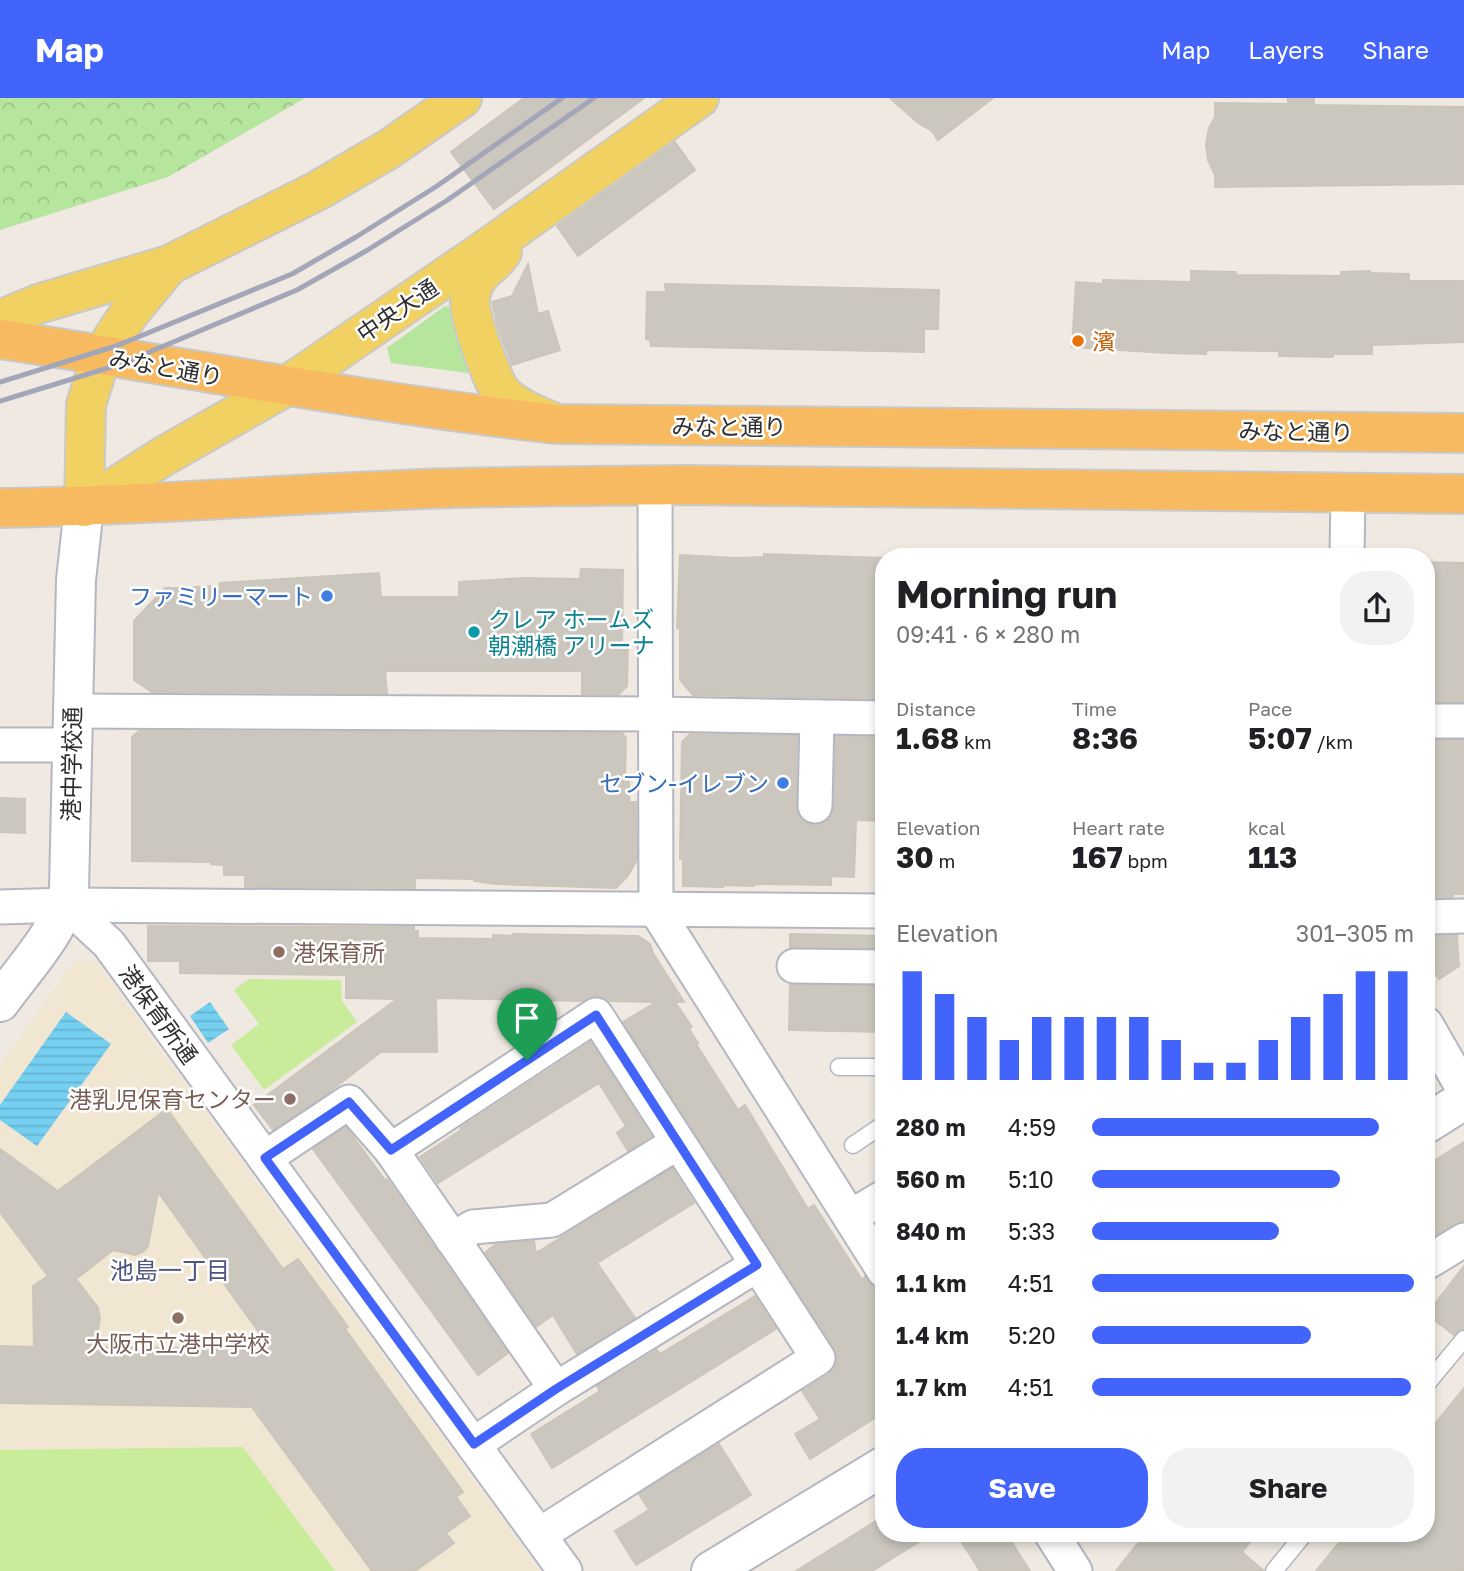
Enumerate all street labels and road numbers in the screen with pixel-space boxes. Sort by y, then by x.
street label: 中央大通 [351,273,443,347]
street label: みなと通り [107,343,225,391]
street label: みなと通り [672,412,787,440]
street label: みなと通り [1238,416,1354,446]
street label: 港中学校通 [56,706,86,822]
street label: 港保育所通 [114,959,204,1069]

